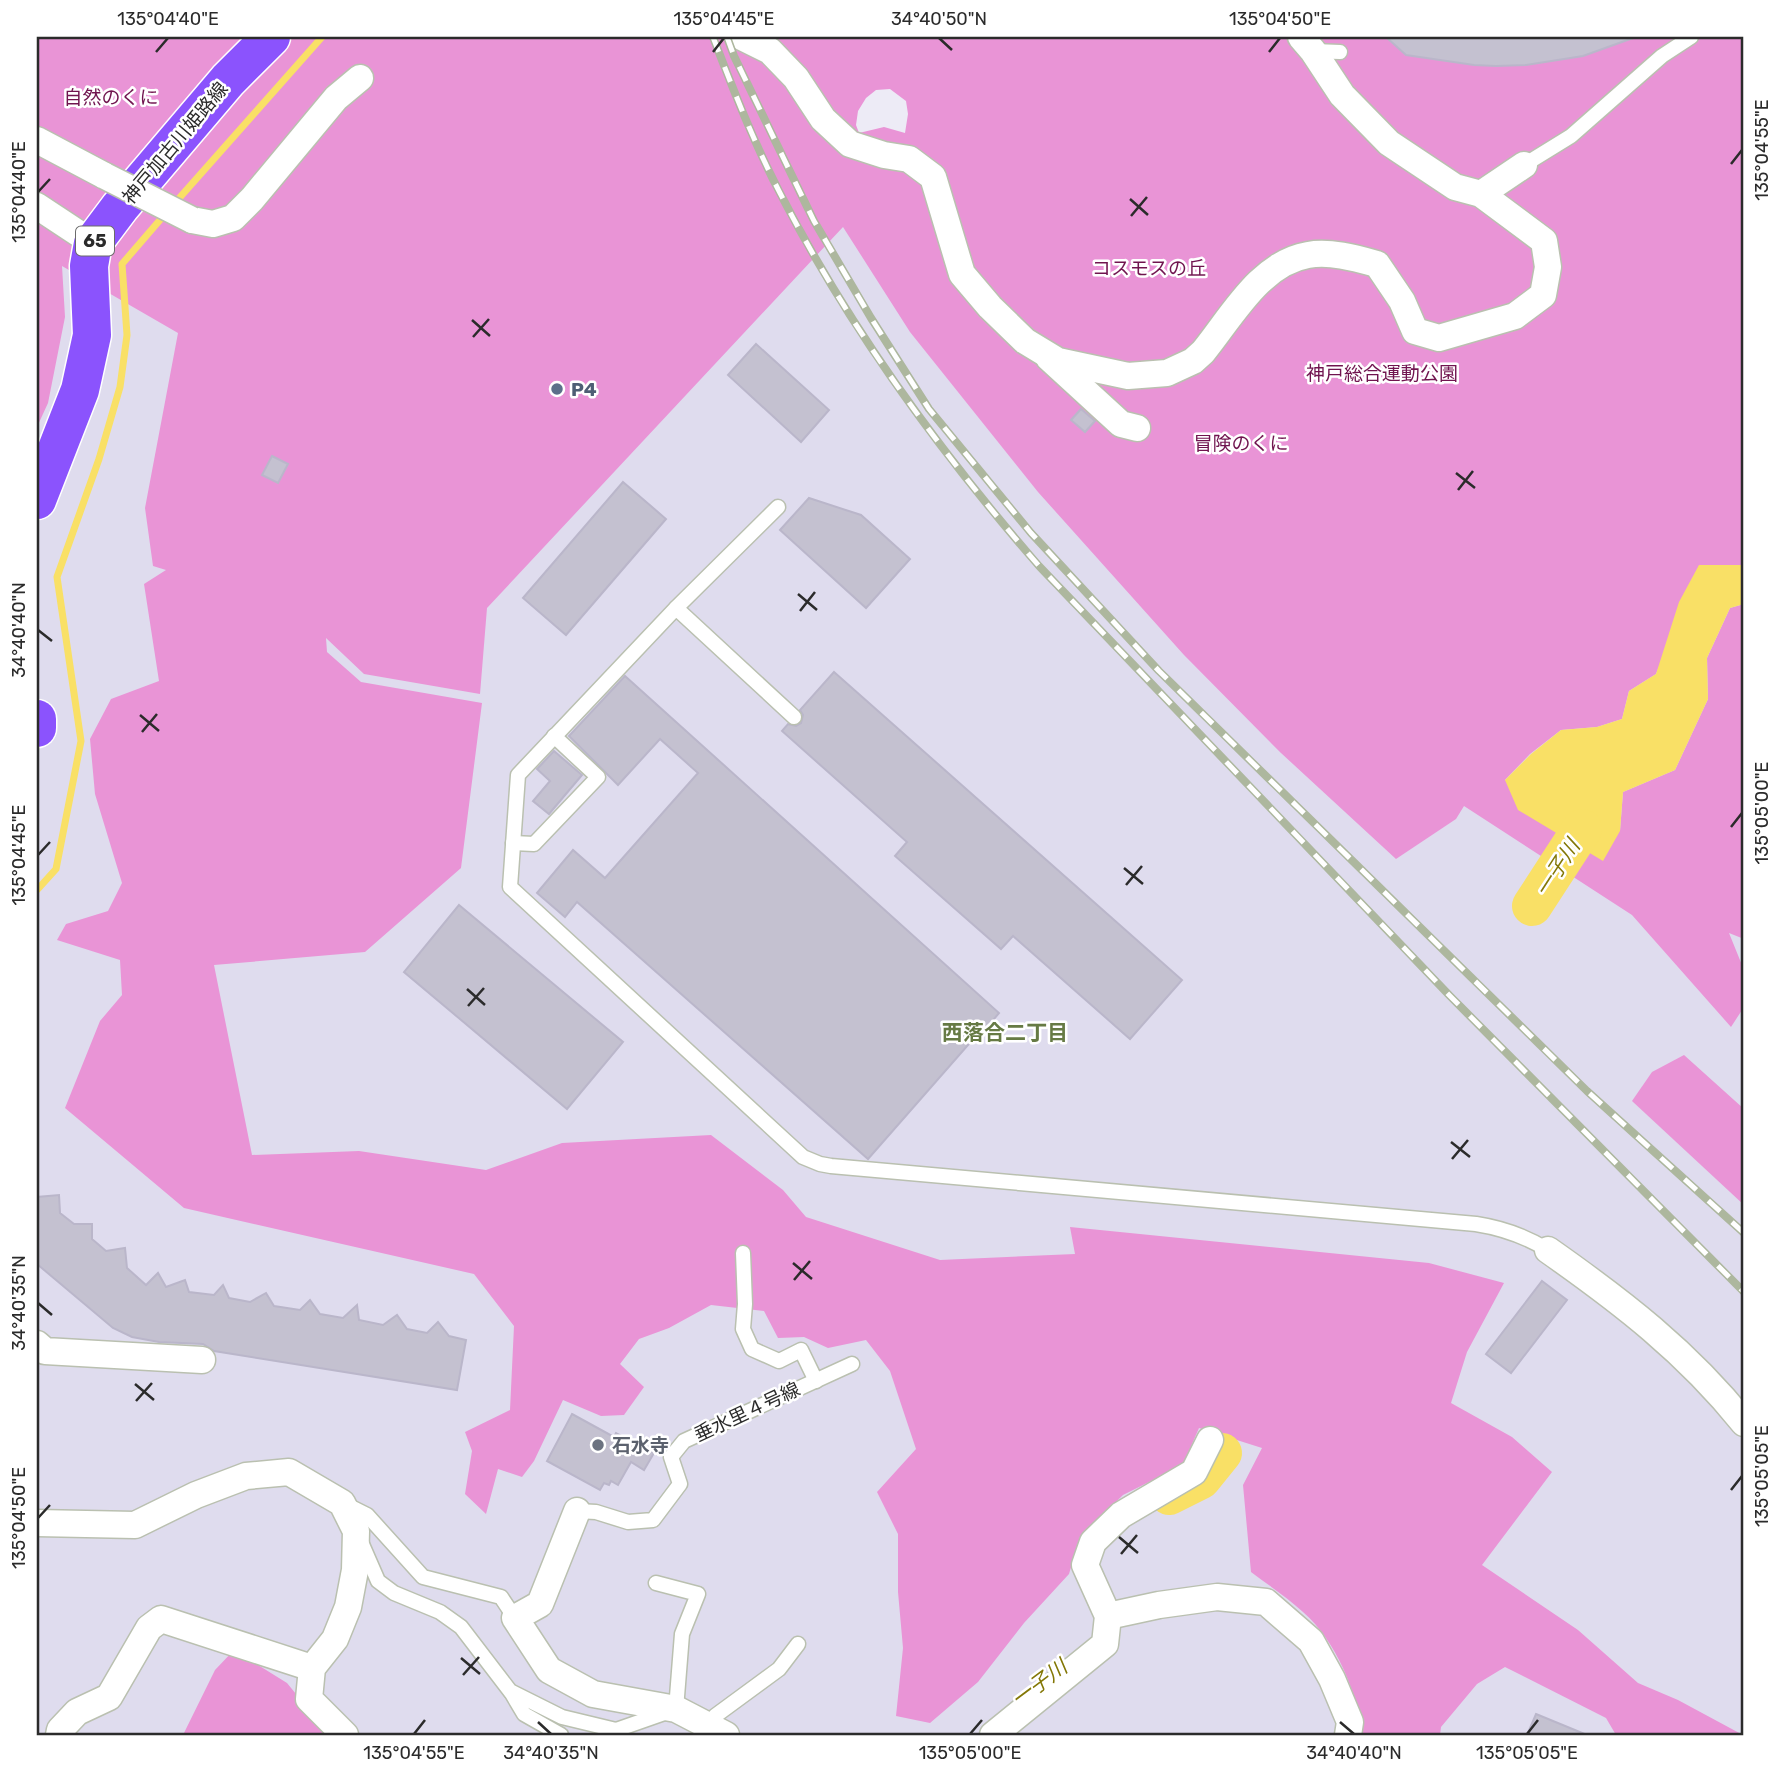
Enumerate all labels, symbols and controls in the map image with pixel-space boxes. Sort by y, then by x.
text: 135°04'40"E [117,8,219,30]
text: 135°04'45"E [674,8,774,30]
text: 34°40'50"N [891,8,987,30]
text: 135°04'50"E [1229,8,1331,30]
street label: 神戸加古川姫路線 [117,77,233,209]
park label: 自然のくに [63,86,159,109]
text: 135°04'55"E [1751,99,1773,201]
text: 135°04'40"E [8,141,30,243]
road number: 65 [76,227,114,256]
park label: コスモスの丘 [1092,257,1206,280]
park label: 神戸総合運動公園 [1306,362,1458,385]
place label: P4 [571,378,597,401]
marker: P4 [549,381,565,397]
park label: 冒険のくに [1193,432,1289,455]
text: 34°40'40"N [8,582,30,678]
text: 135°05'00"E [1751,762,1773,864]
text: 135°04'45"E [8,805,30,905]
water label: 一子川 [1529,833,1586,901]
district label: 西落合二丁目 [942,1020,1068,1045]
text: 34°40'35"N [8,1255,30,1351]
street label: 垂水里４号線 [690,1377,804,1447]
text: 135°05'05"E [1751,1425,1773,1527]
place label: 石水寺 [612,1434,669,1457]
marker: 石水寺 [590,1437,606,1453]
text: 135°04'50"E [8,1467,30,1569]
water label: 一子川 [1006,1653,1073,1712]
text: 135°04'55"E [363,1742,465,1764]
text: 34°40'35"N [503,1742,599,1764]
text: 135°05'00"E [919,1742,1021,1764]
text: 34°40'40"N [1306,1742,1402,1764]
text: 135°05'05"E [1476,1742,1578,1764]

